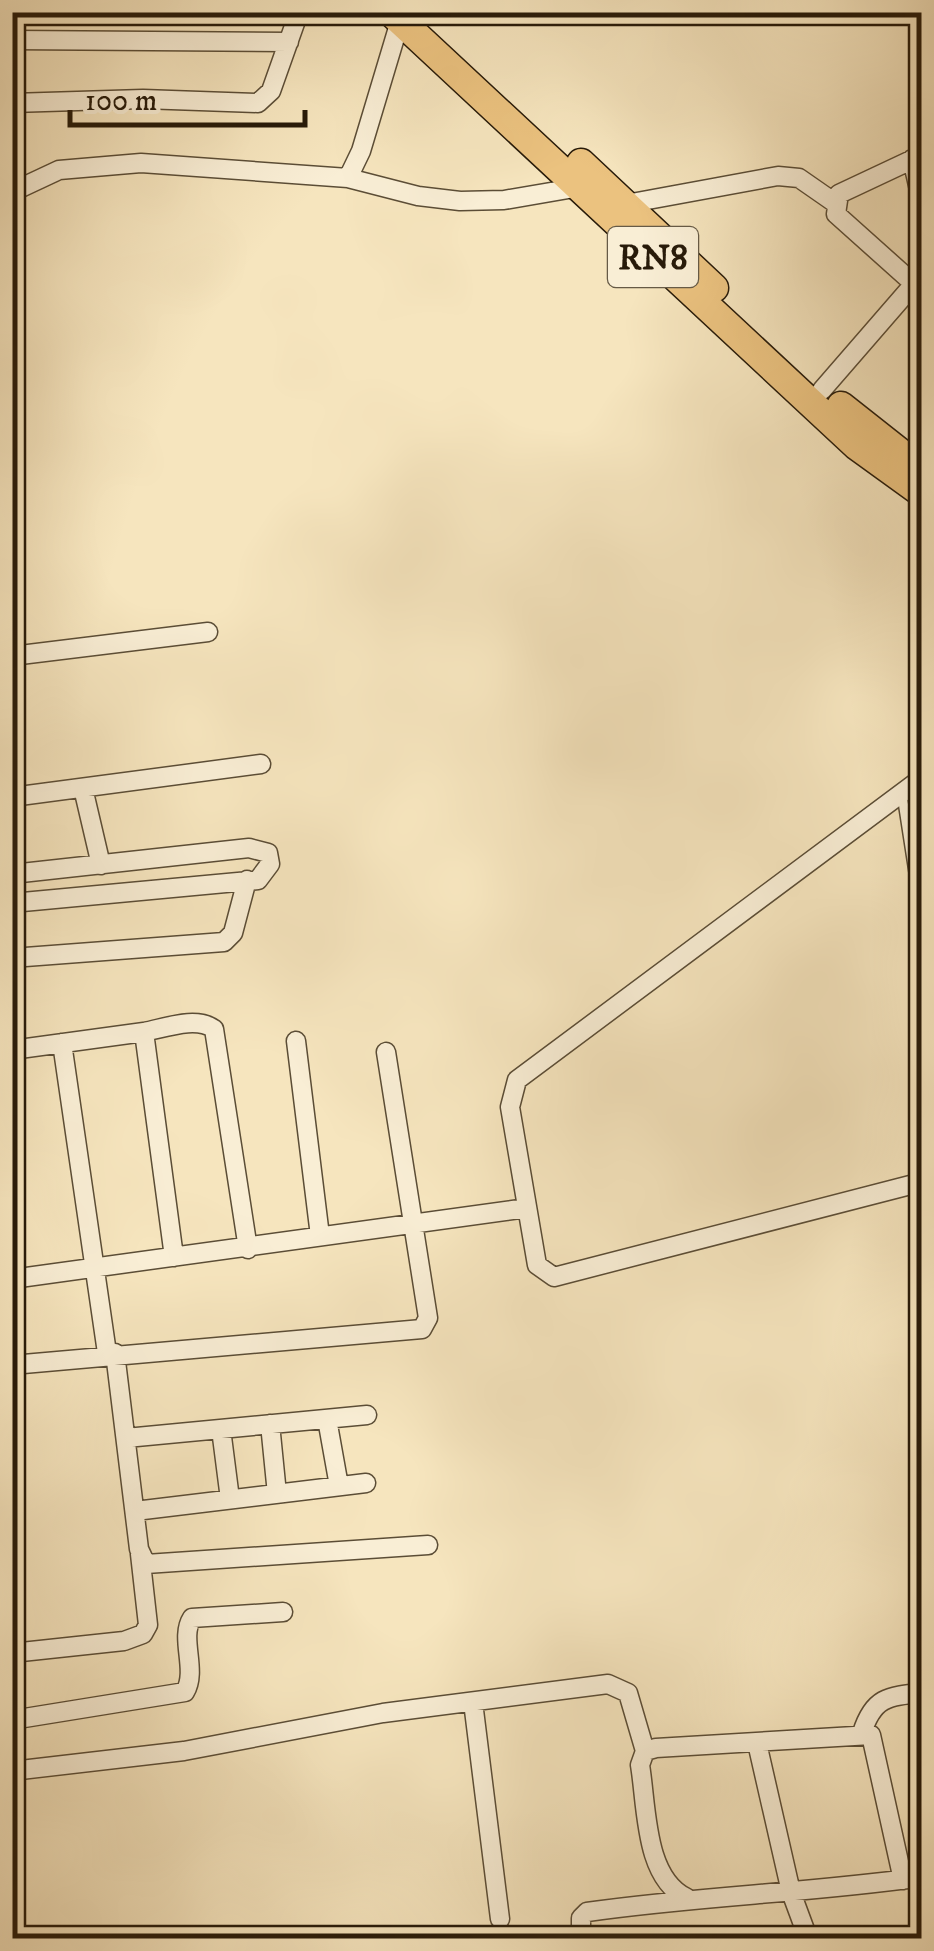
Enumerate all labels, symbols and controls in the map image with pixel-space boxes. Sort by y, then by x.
scale bar [70,65,305,127]
text: 100 m [85,83,157,120]
road number: RN8 [608,227,698,287]

